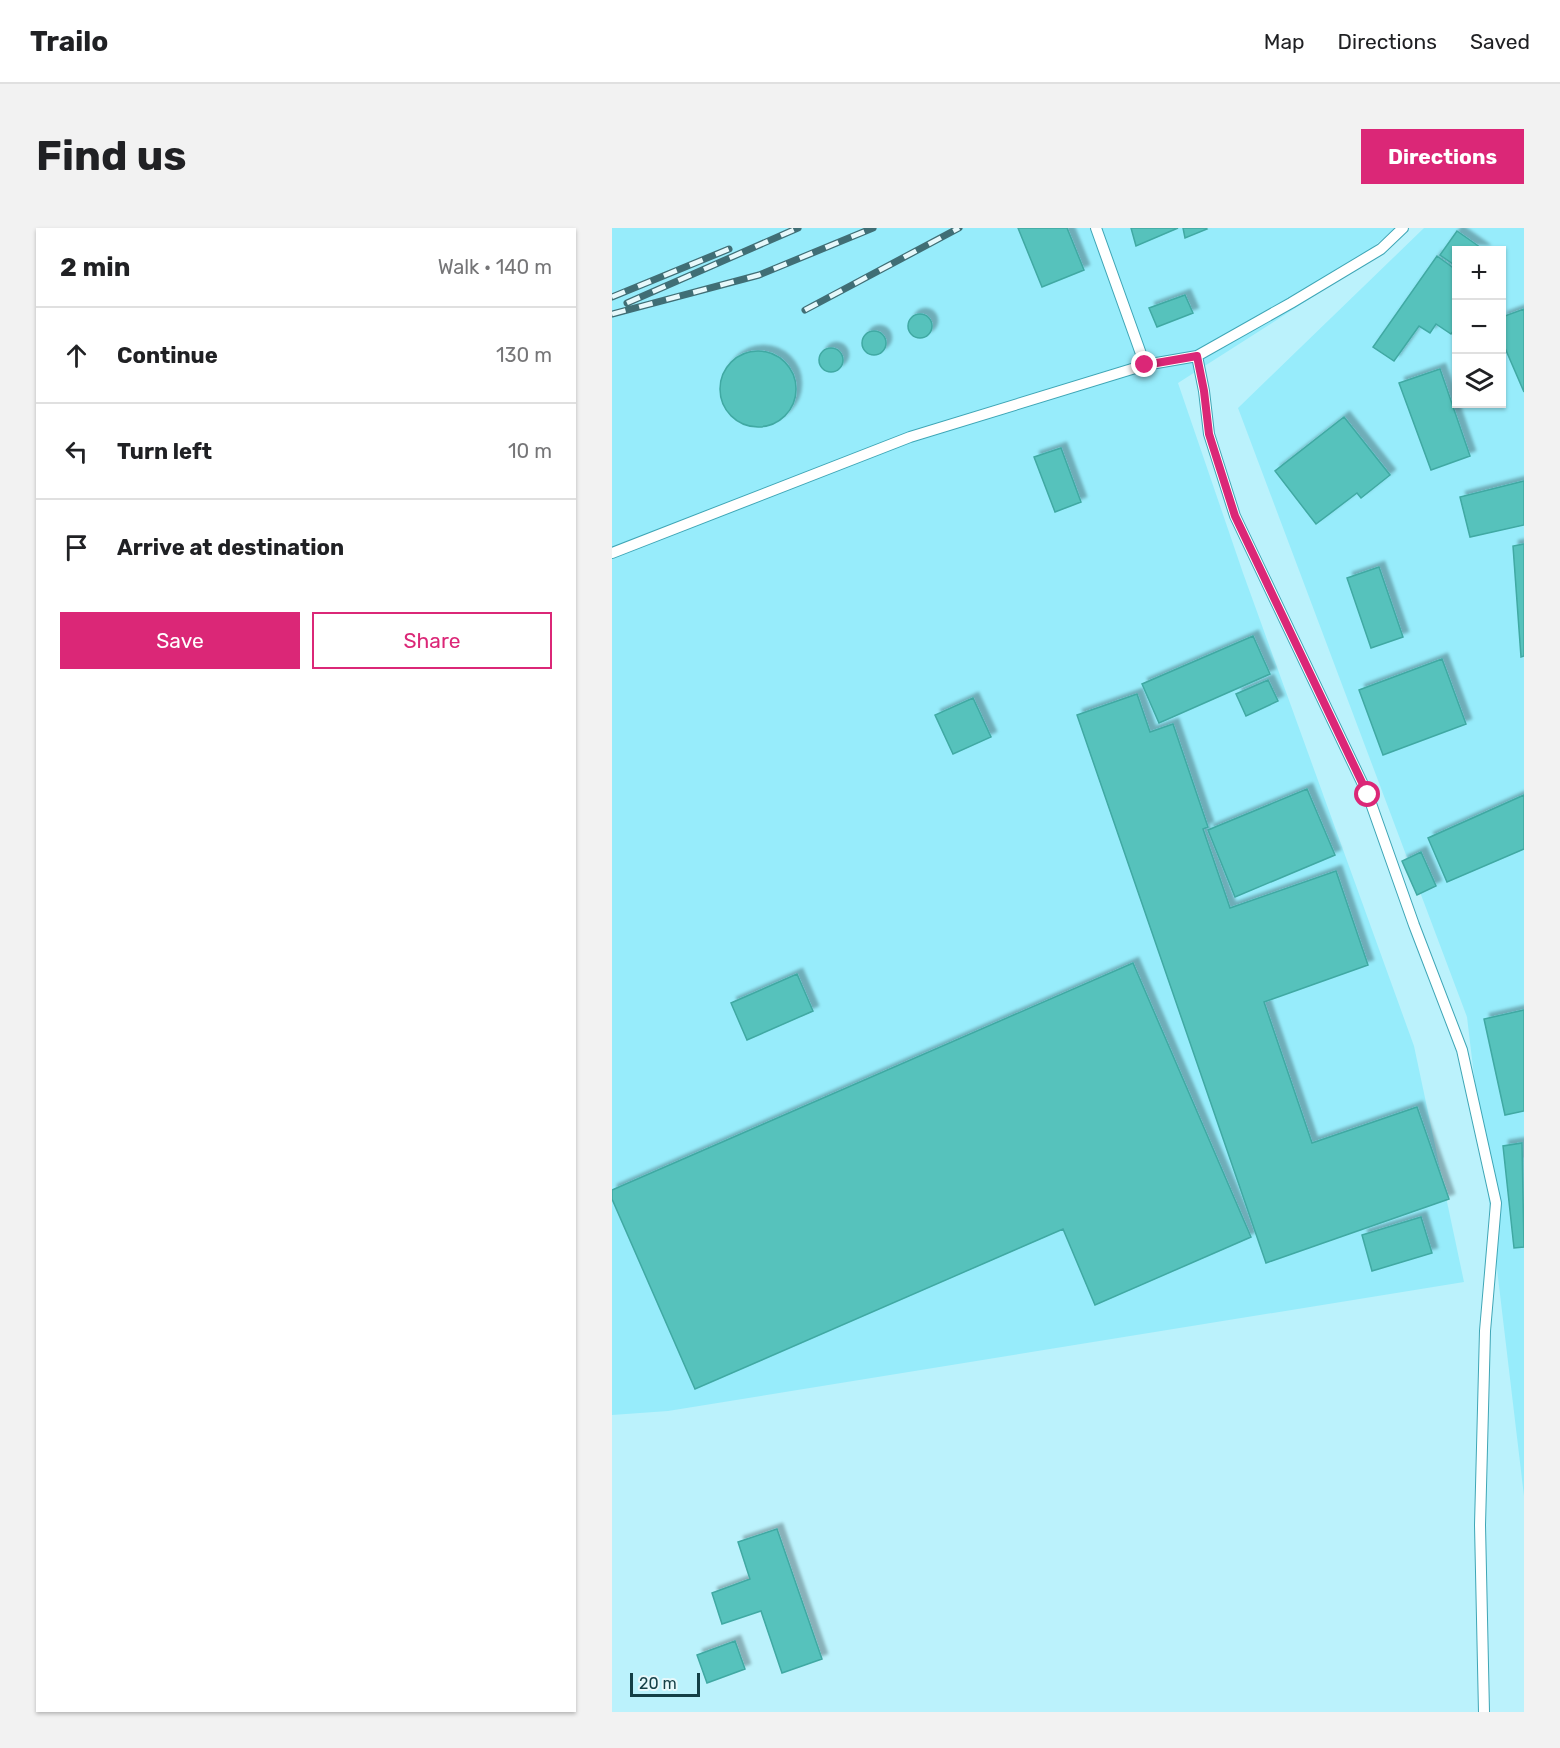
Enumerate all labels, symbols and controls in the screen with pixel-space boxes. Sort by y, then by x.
text: Trailo [30,25,108,58]
text: Map [1264,29,1305,54]
text: Directions [1338,29,1437,54]
text: Saved [1470,29,1530,54]
button: Directions [1361,129,1524,184]
text: Find us [36,131,187,181]
map controls [1452,246,1506,408]
button: + [1452,246,1506,300]
text: 2 min [60,252,130,283]
text: Walk · 140 m [438,255,552,279]
button: − [1452,300,1506,354]
icon: ahead [60,339,93,372]
text: Continue [117,342,218,369]
text: 130 m [496,343,552,367]
route end [1131,351,1157,377]
button: layers [1452,354,1506,408]
icon: left [60,435,93,468]
text: Turn left [117,438,212,465]
text: 10 m [508,439,552,463]
icon: arrive [60,531,93,564]
text: Arrive at destination [117,534,344,561]
button: Save [60,612,300,669]
button: Share [312,612,552,669]
route start [1354,781,1380,807]
scale bar [630,1670,700,1698]
text: 20 m [639,1674,677,1693]

